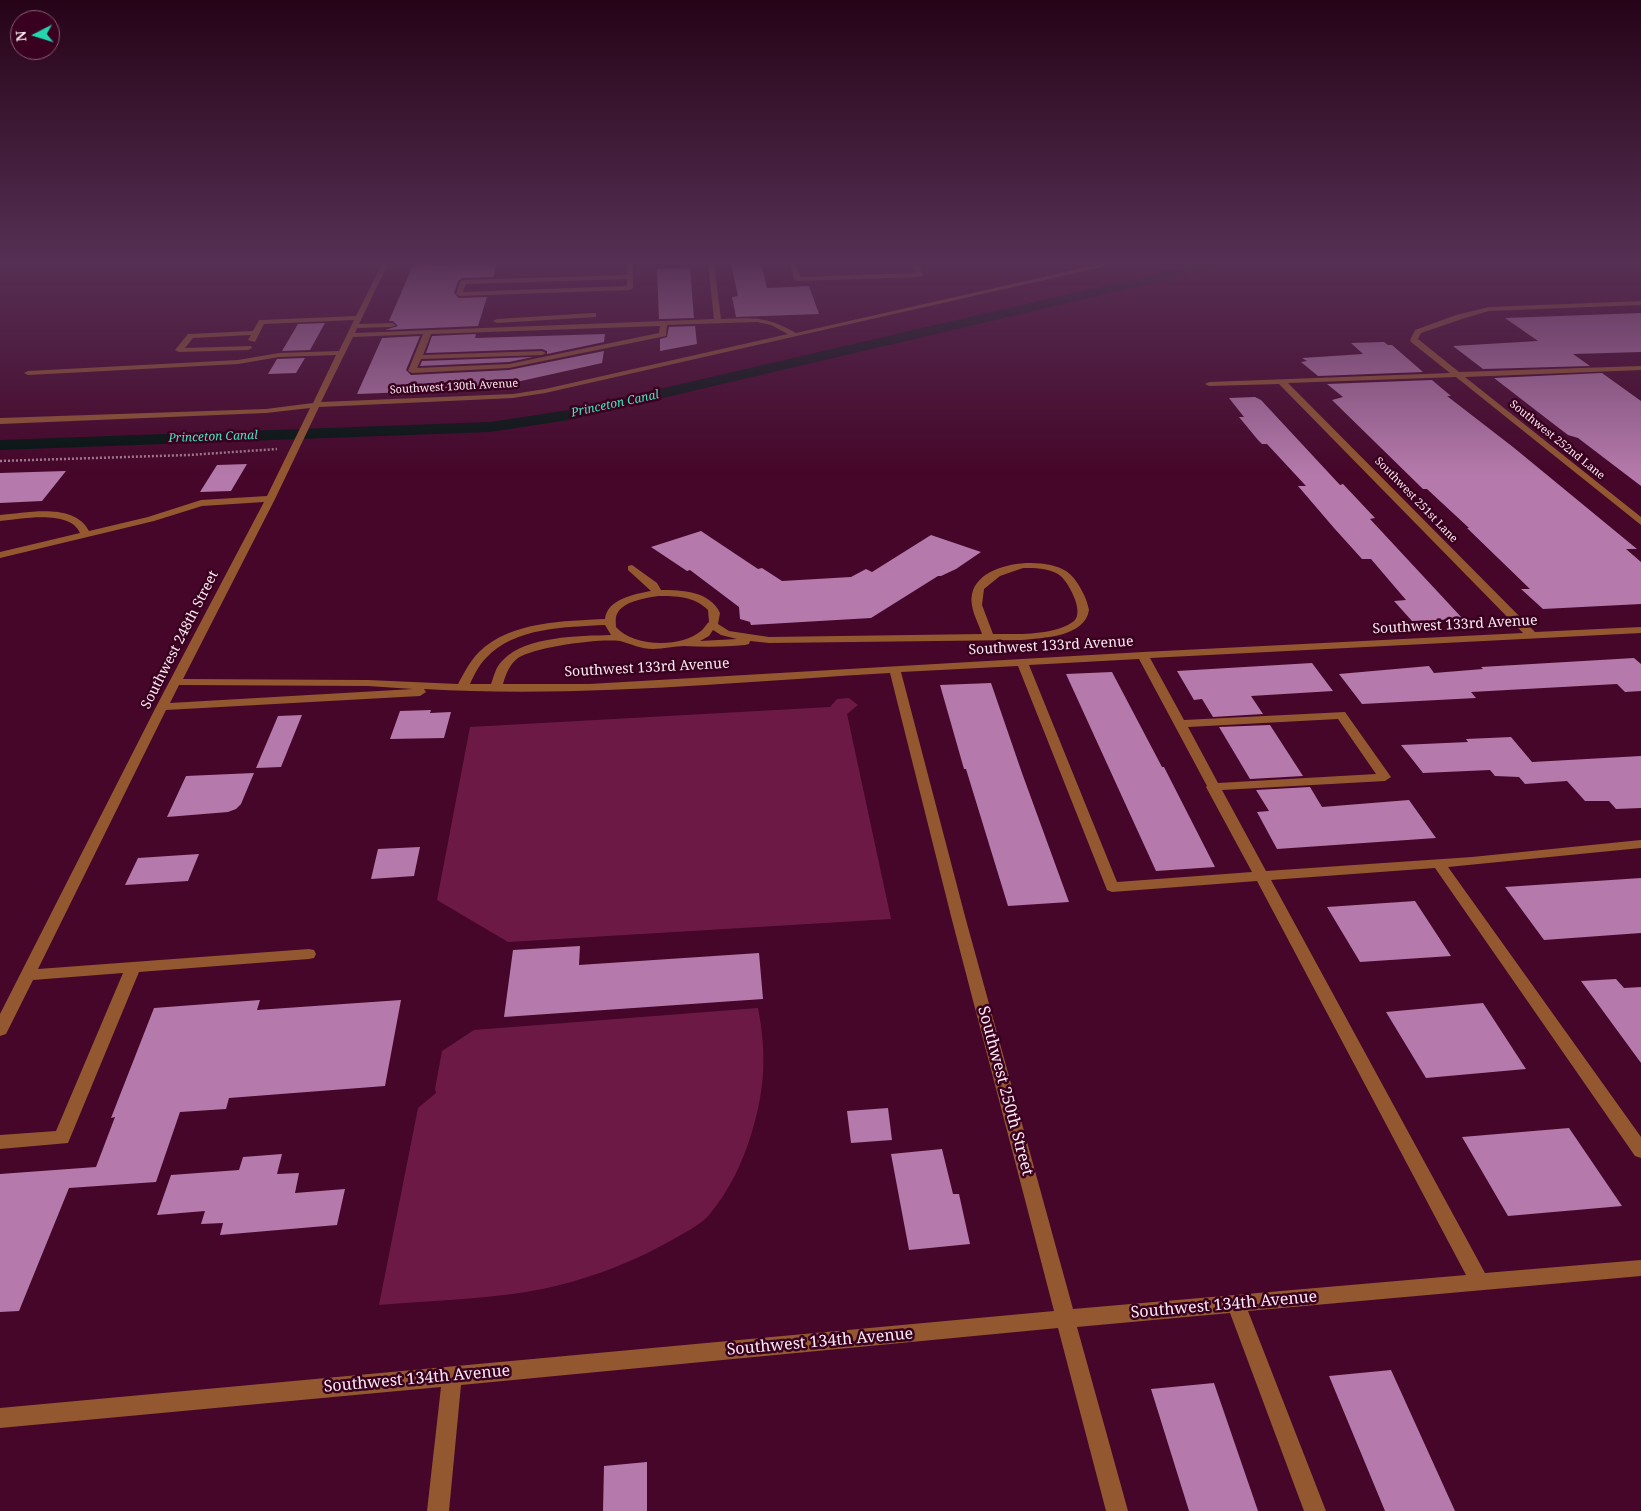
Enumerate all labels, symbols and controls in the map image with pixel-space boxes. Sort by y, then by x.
north arrow [10,10,60,60]
text: N [11,30,31,43]
street label: Southwest 130th Avenue [389,377,519,397]
water label: Princeton Canal [570,388,660,420]
street label: Southwest 252nd Lane [1507,398,1607,482]
water label: Princeton Canal [168,428,258,446]
street label: Southwest 251st Lane [1372,455,1460,545]
street label: Southwest 248th Street [138,568,222,712]
street label: Southwest 133rd Avenue [1372,612,1538,638]
street label: Southwest 133rd Avenue [968,633,1134,659]
street label: Southwest 133rd Avenue [564,655,730,681]
street label: Southwest 250th Street [973,1004,1037,1178]
street label: Southwest 134th Avenue [1130,1287,1318,1323]
street label: Southwest 134th Avenue [726,1324,914,1360]
street label: Southwest 134th Avenue [323,1361,511,1397]

